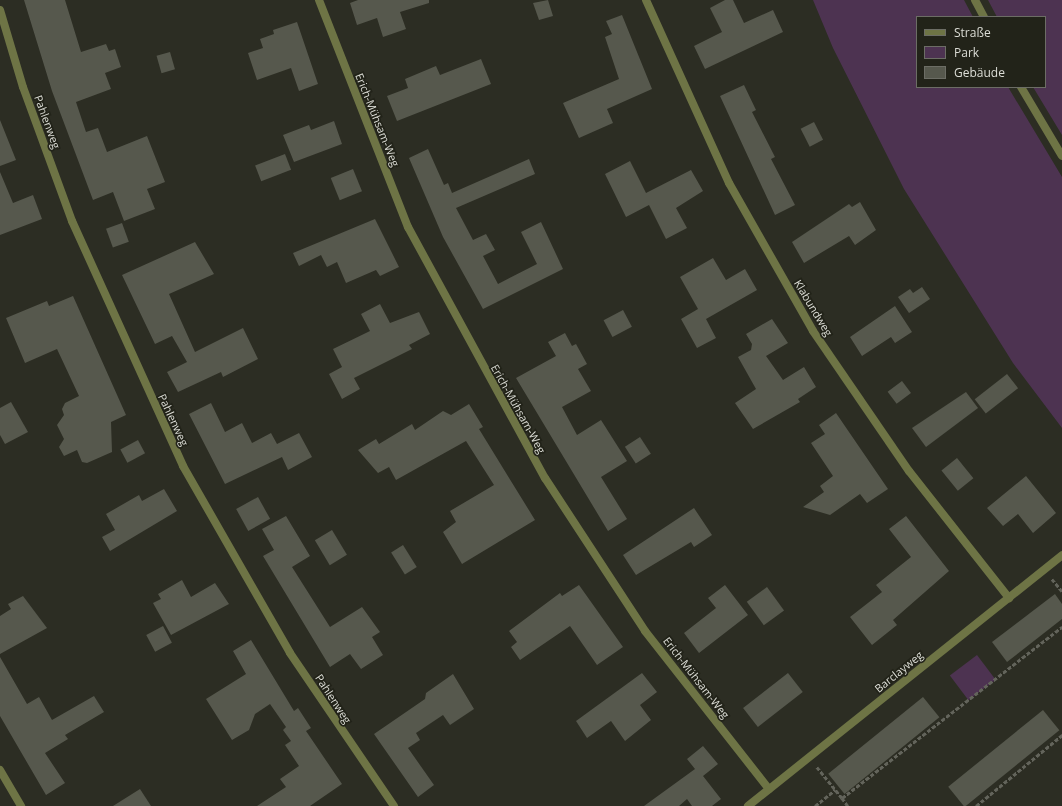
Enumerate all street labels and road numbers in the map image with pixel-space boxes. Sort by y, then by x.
street label: Erich-Mühsam-Weg [352,71,402,169]
street label: Pahlenweg [31,94,63,150]
street label: Klabundweg [791,277,835,339]
street label: Erich-Mühsam-Weg [488,362,548,456]
street label: Pahlenweg [155,392,191,448]
street label: Erich-Mühsam-Weg [660,635,732,721]
street label: Barclayweg [872,649,926,695]
street label: Pahlenweg [312,672,354,726]

